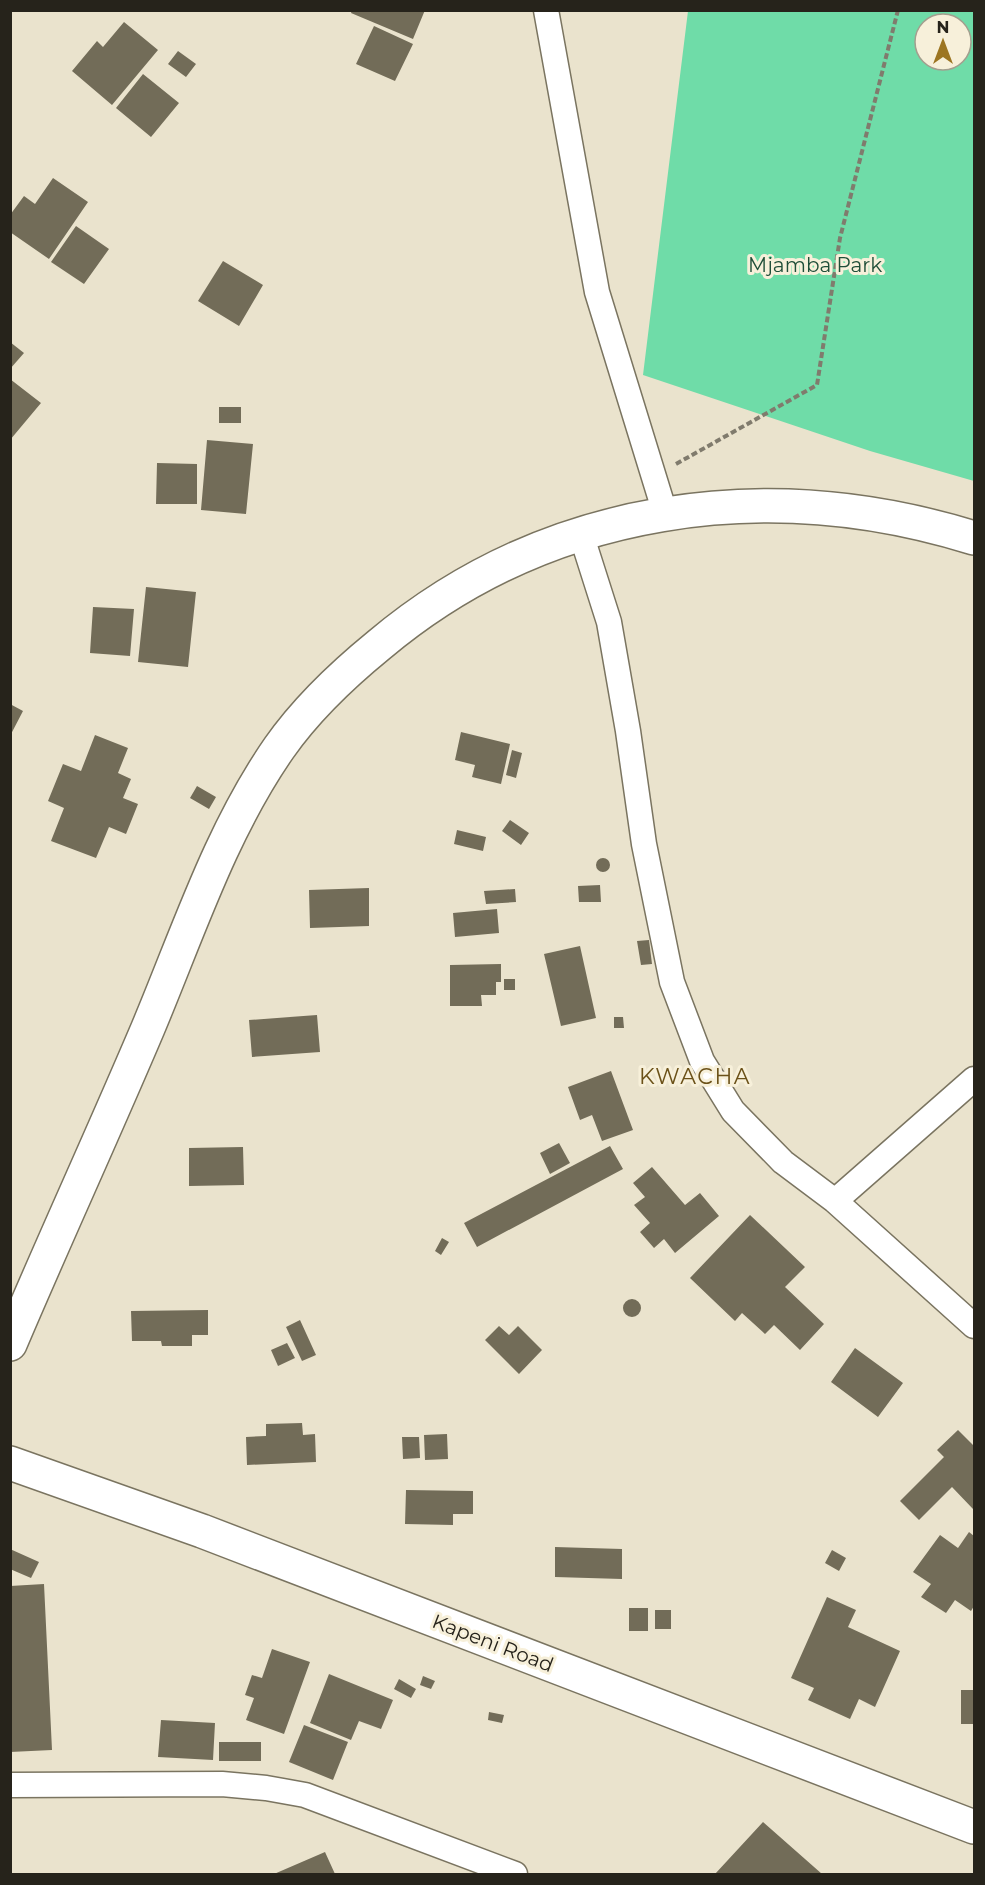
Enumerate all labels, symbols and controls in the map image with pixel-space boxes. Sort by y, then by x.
north arrow [913,12,973,72]
text: N [937,18,949,37]
park label: Mjamba Park [748,253,882,277]
district label: KWACHA [639,1063,751,1090]
street label: Kapeni Road [429,1609,557,1677]

